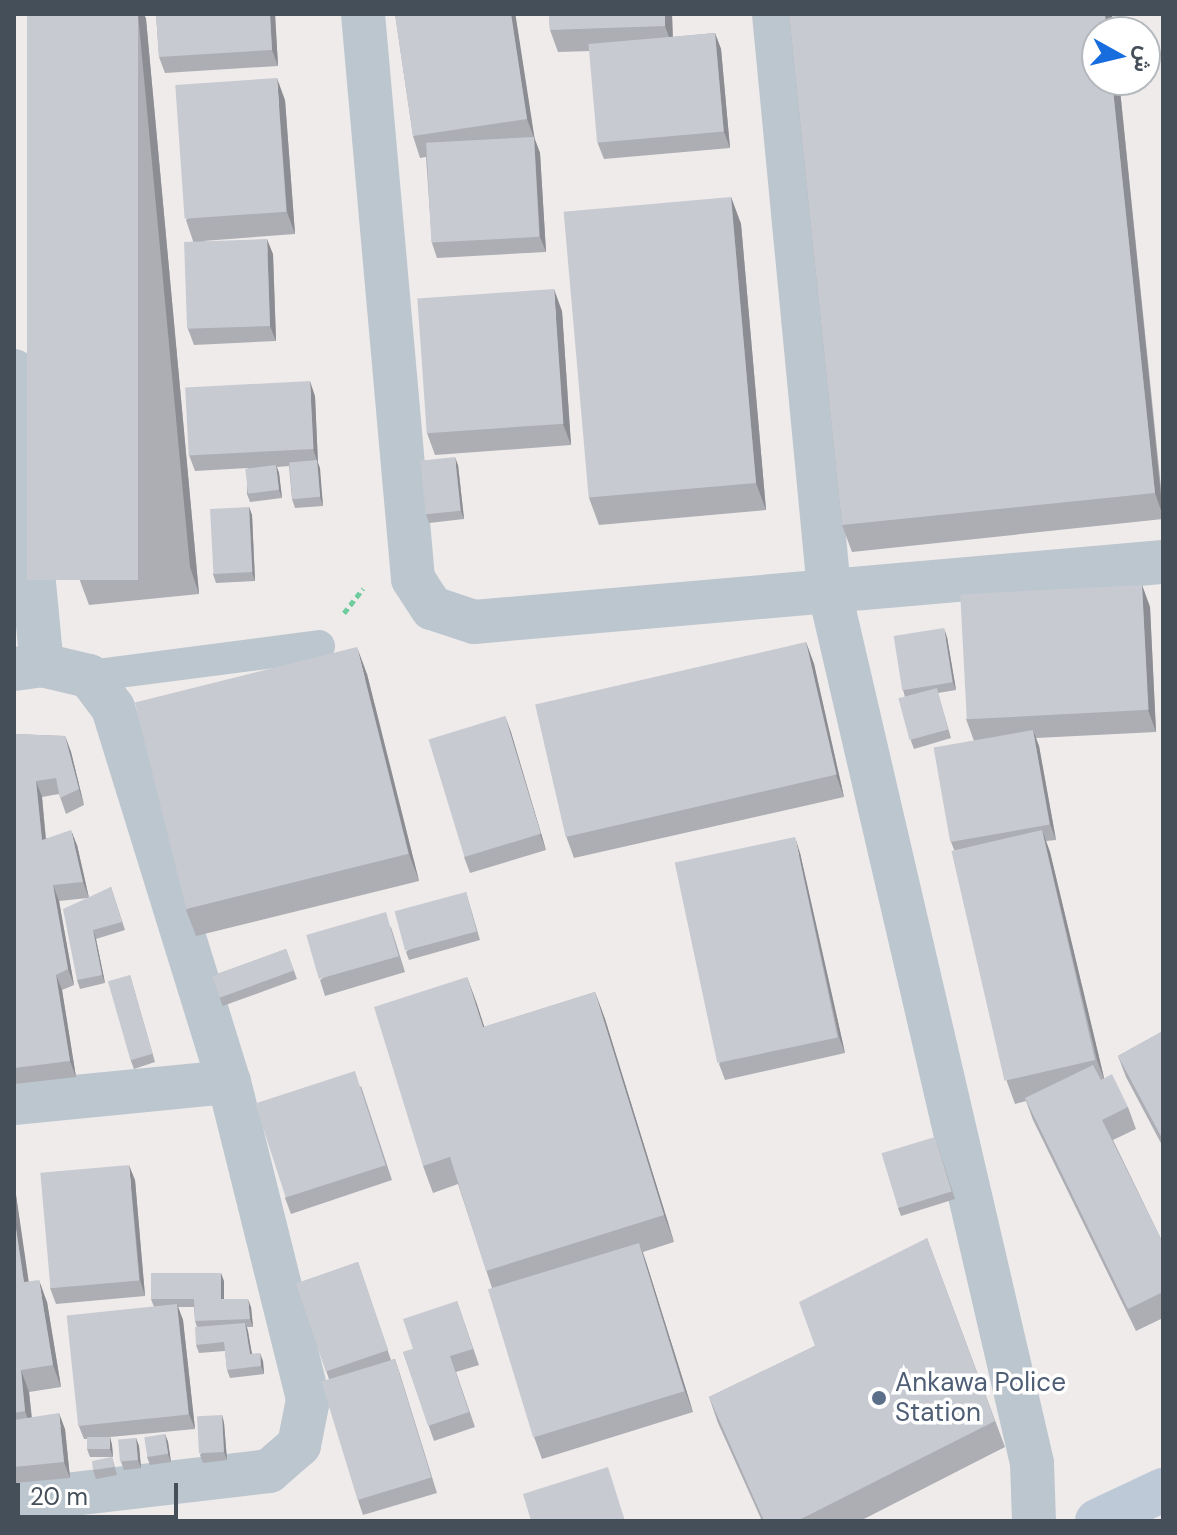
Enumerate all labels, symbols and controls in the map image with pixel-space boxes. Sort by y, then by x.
north arrow [1081,16,1161,96]
text: ش [1127,44,1159,74]
place label: Ankawa Police Station [895,1367,1066,1428]
marker: Ankawa Police Station [870,1389,888,1407]
scale bar [20,1467,182,1517]
text: 20 m [30,1481,88,1512]

